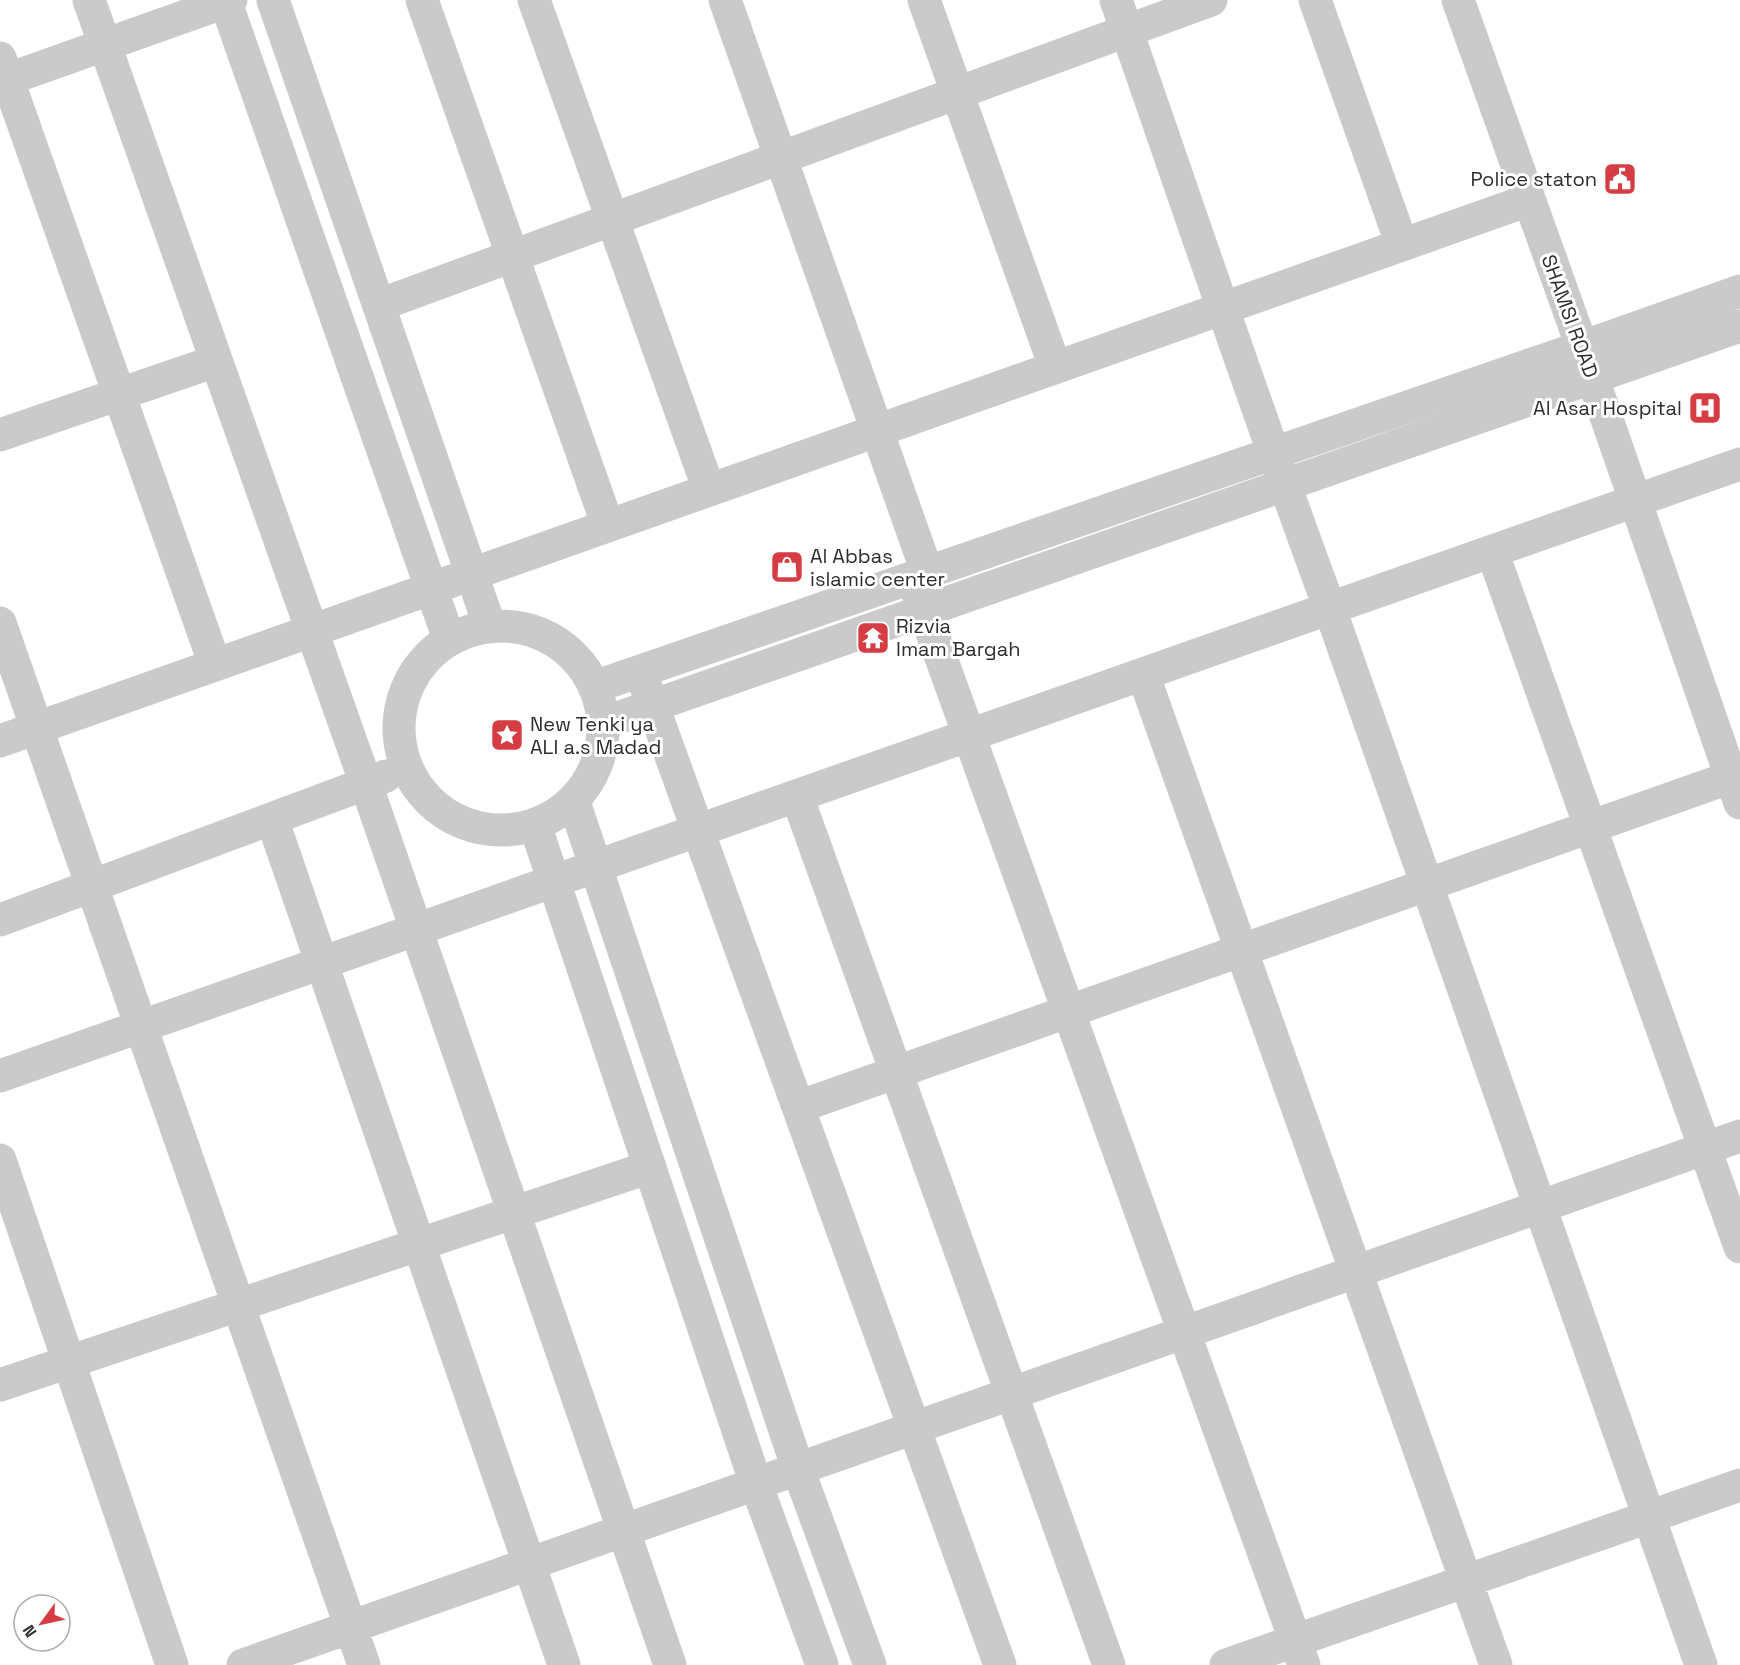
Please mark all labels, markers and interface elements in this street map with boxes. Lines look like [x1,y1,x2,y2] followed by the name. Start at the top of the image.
[1602,161,1638,197] public building icon: Police staton
[1470,166,1597,192] place label: Police staton
[1536,251,1604,381] street label: SHAMSI ROAD
[1687,390,1723,426] hospital icon: Al Asar Hospital
[1533,395,1682,421] place label: Al Asar Hospital
[810,543,945,592] place label: Al Abbas islamic center
[769,549,805,585] shop icon: Al Abbas islamic center
[896,613,1020,662] place label: Rizvia Imam Bargah
[855,620,891,656] temple icon: Rizvia Imam Bargah
[530,711,661,760] place label: New Tenki ya ALI a.s Madad
[489,717,525,753] place icon: New Tenki ya ALI a.s Madad
[12,1593,72,1653] north arrow
[18,1621,42,1641] text: N

